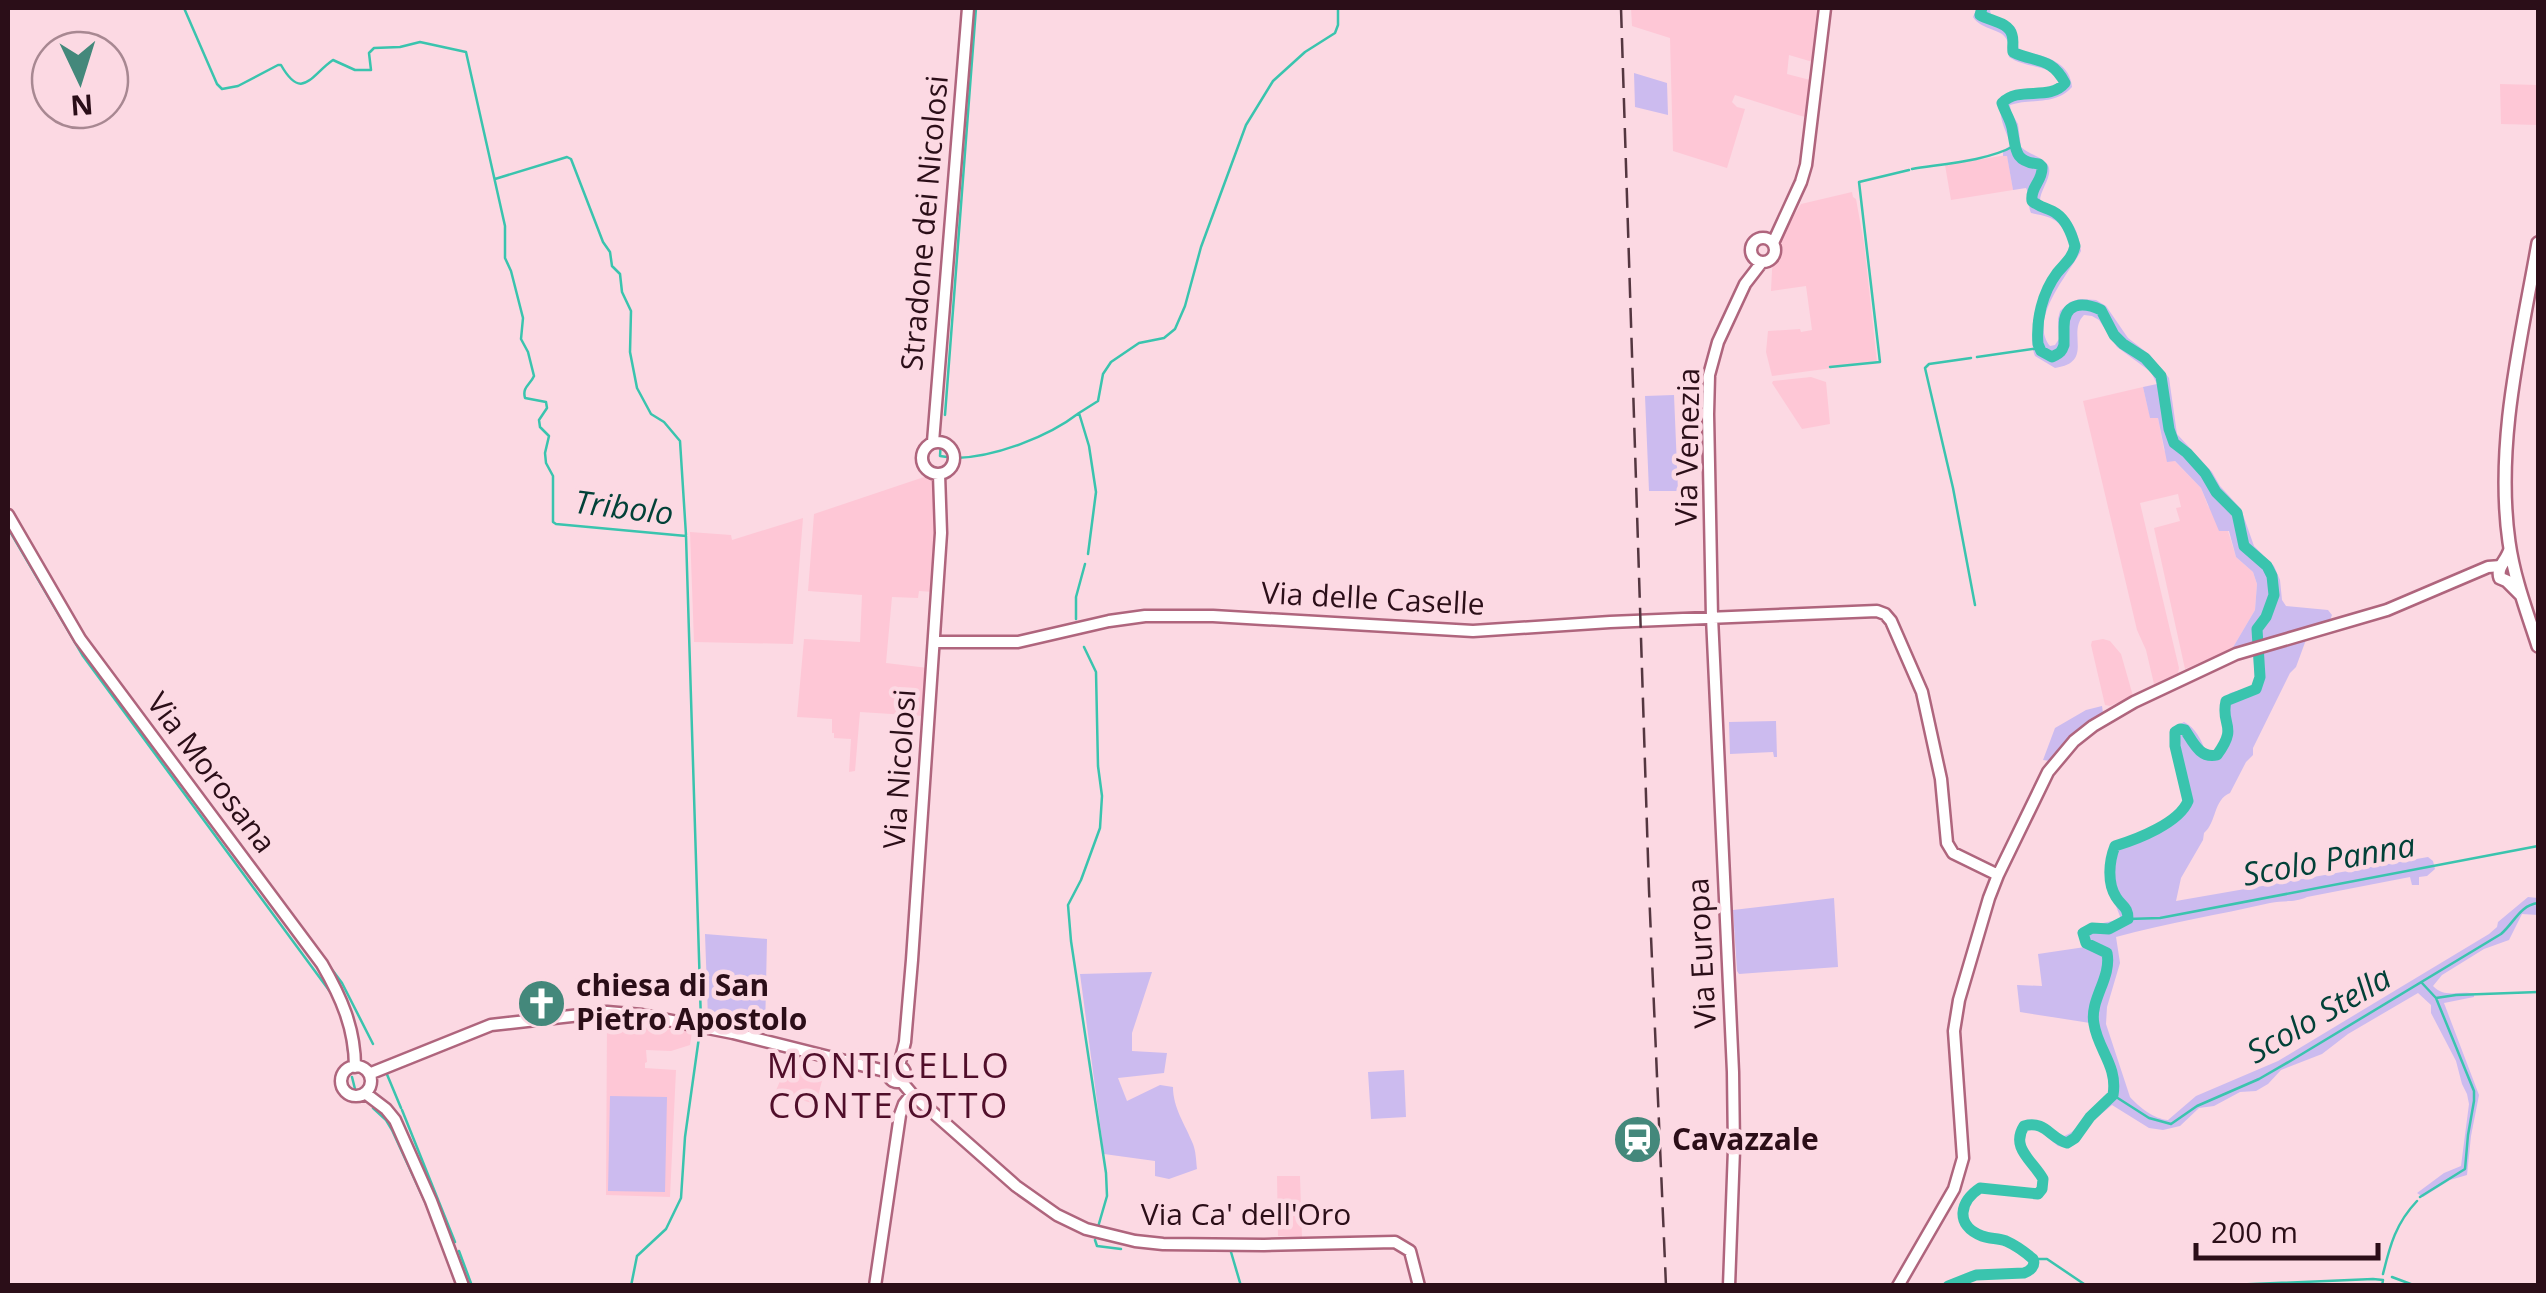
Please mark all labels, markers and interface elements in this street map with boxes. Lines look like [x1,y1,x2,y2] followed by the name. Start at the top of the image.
[30,30,130,130] north arrow
[890,74,957,372] street label: Stradone dei Nicolosi
[69,86,94,126] text: N
[1665,368,1708,526] street label: Via Venezia
[572,479,676,534] water label: Tribolo
[1260,571,1486,624] street label: Via delle Caselle
[138,683,286,861] street label: Via Morosana
[872,688,925,850] street label: Via Nicolosi
[2239,822,2418,895] water label: Scolo Panna
[1676,877,1725,1029] street label: Via Europa
[2238,955,2398,1072] water label: Scolo Stella
[576,964,807,1039] place label: chiesa di San Pietro Apostolo
[515,977,567,1029] church icon: chiesa di San Pietro Apostolo
[767,1041,1011,1128] district label: MONTICELLO CONTE OTTO
[1611,1114,1663,1166] station icon: Cavazzale
[1672,1118,1819,1159] place label: Cavazzale
[1141,1193,1351,1234] street label: Via Ca' dell'Oro
[2196,1198,2378,1260] scale bar
[2211,1211,2298,1252] text: 200 m

